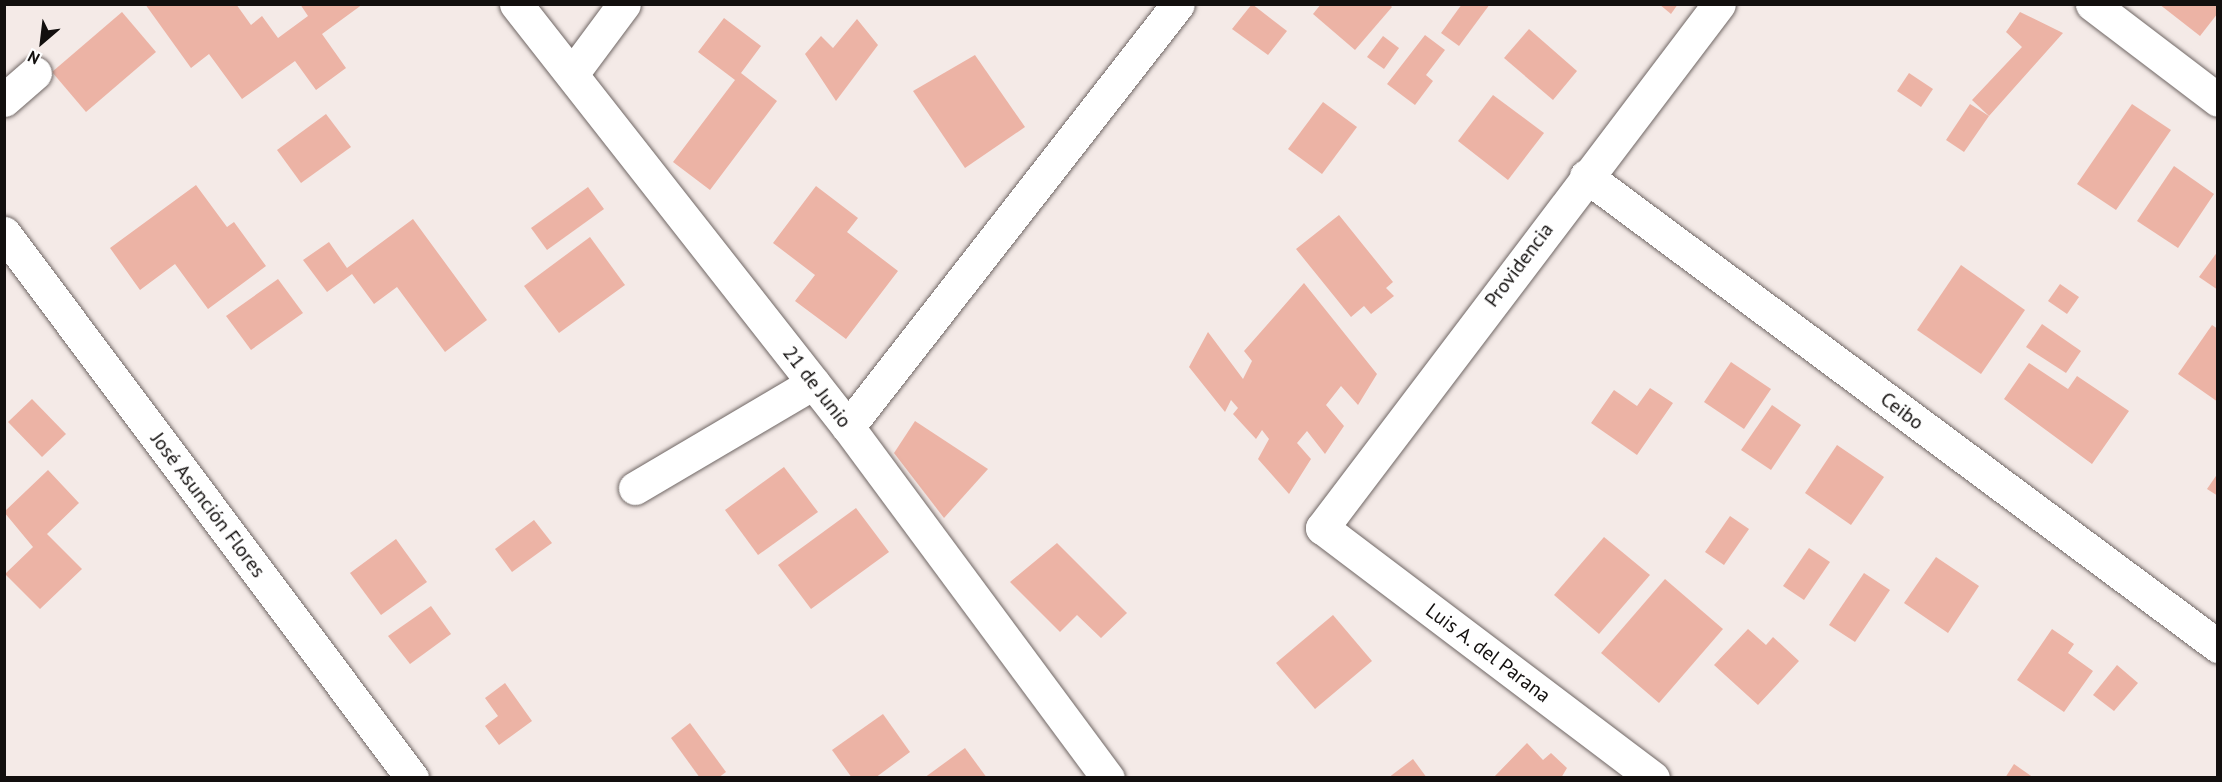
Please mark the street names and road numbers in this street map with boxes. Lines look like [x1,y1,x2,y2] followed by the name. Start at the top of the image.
[1480,218,1558,312] street label: Providencia
[778,341,856,433] street label: 21 de Junio
[1876,387,1928,435] street label: Ceibo
[145,428,271,582] street label: José Asunción Flores
[1420,598,1556,708] street label: Luis A. del Parana

